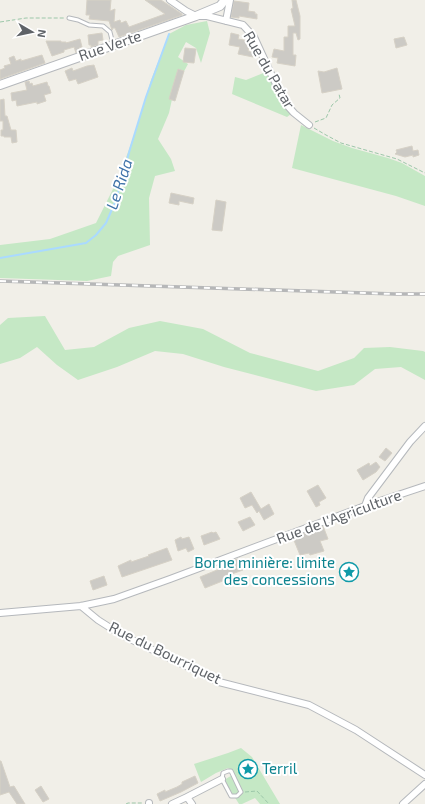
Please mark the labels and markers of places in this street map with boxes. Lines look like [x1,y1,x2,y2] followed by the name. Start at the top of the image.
[194,553,335,588] place label: Borne minière: limite des concessions
[338,561,360,583] place icon: Borne minière: limite des concessions
[237,758,259,780] place icon: Terril
[262,759,298,777] place label: Terril

